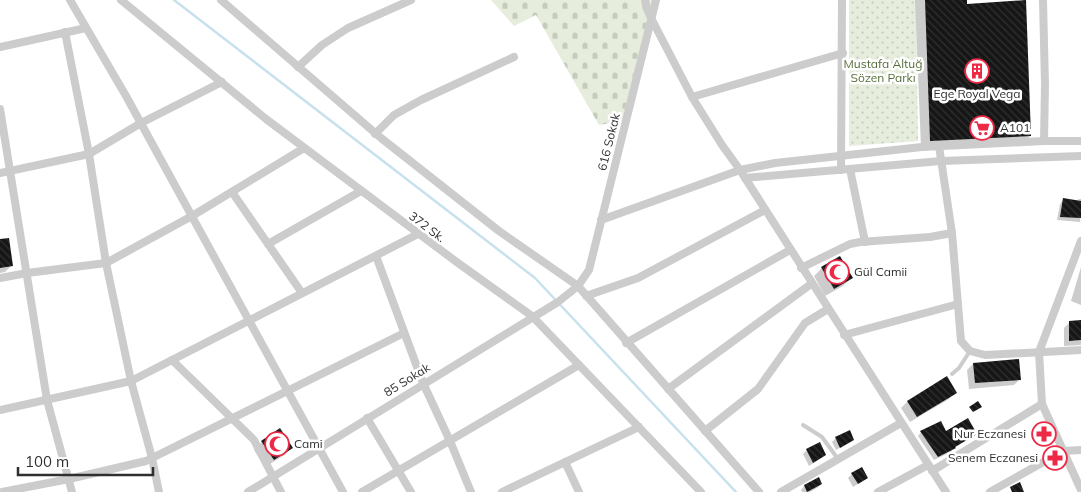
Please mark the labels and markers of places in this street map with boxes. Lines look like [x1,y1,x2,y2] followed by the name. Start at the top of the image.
[964,58,990,84] building icon: Ege Royal Vega
[934,86,1020,101] place label: Ege Royal Vega
[969,115,995,141] supermarket icon: A101
[1000,120,1030,135] place label: A101
[824,259,850,285] mosque icon: Gül Camii
[854,264,907,279] place label: Gül Camii
[1031,421,1057,447] pharmacy icon: Nur Eczanesi
[954,426,1026,441] place label: Nur Eczanesi
[264,431,290,457] mosque icon: Cami
[294,436,323,451] place label: Cami
[1042,445,1068,471] pharmacy icon: Senem Eczanesi
[948,450,1038,465] place label: Senem Eczanesi

